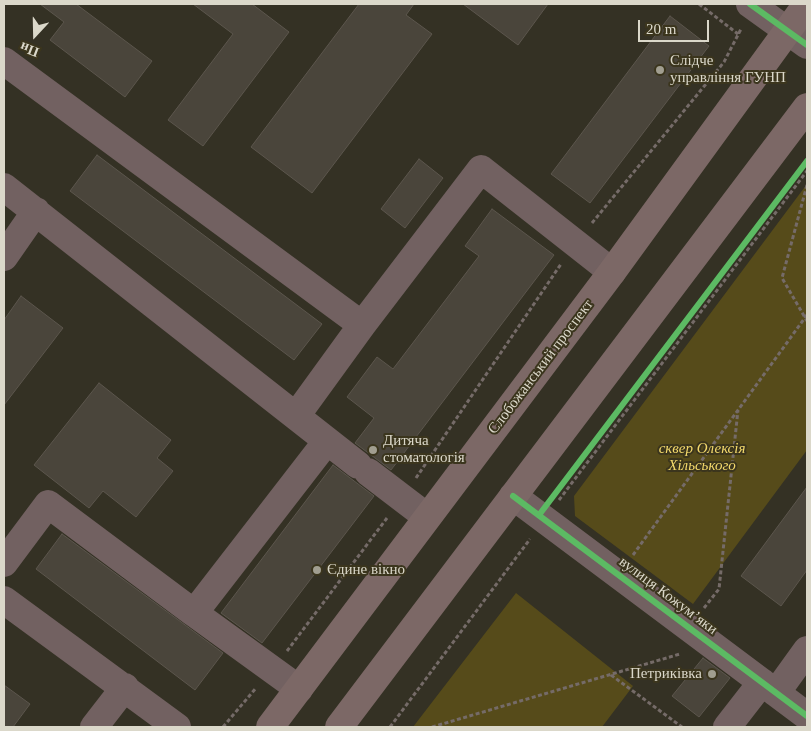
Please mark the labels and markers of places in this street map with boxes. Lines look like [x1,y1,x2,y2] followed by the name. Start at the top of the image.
[670,52,786,87] place label: Слідче управління ГУНП
[654,64,666,76] marker: Слідче управління ГУНП
[383,432,465,467] place label: Дитяча стоматологія
[367,444,379,456] marker: Дитяча стоматологія
[327,561,405,579] place label: Єдине вікно
[311,564,323,576] marker: Єдине вікно
[630,665,702,683] place label: Петриківка
[706,668,718,680] marker: Петриківка

